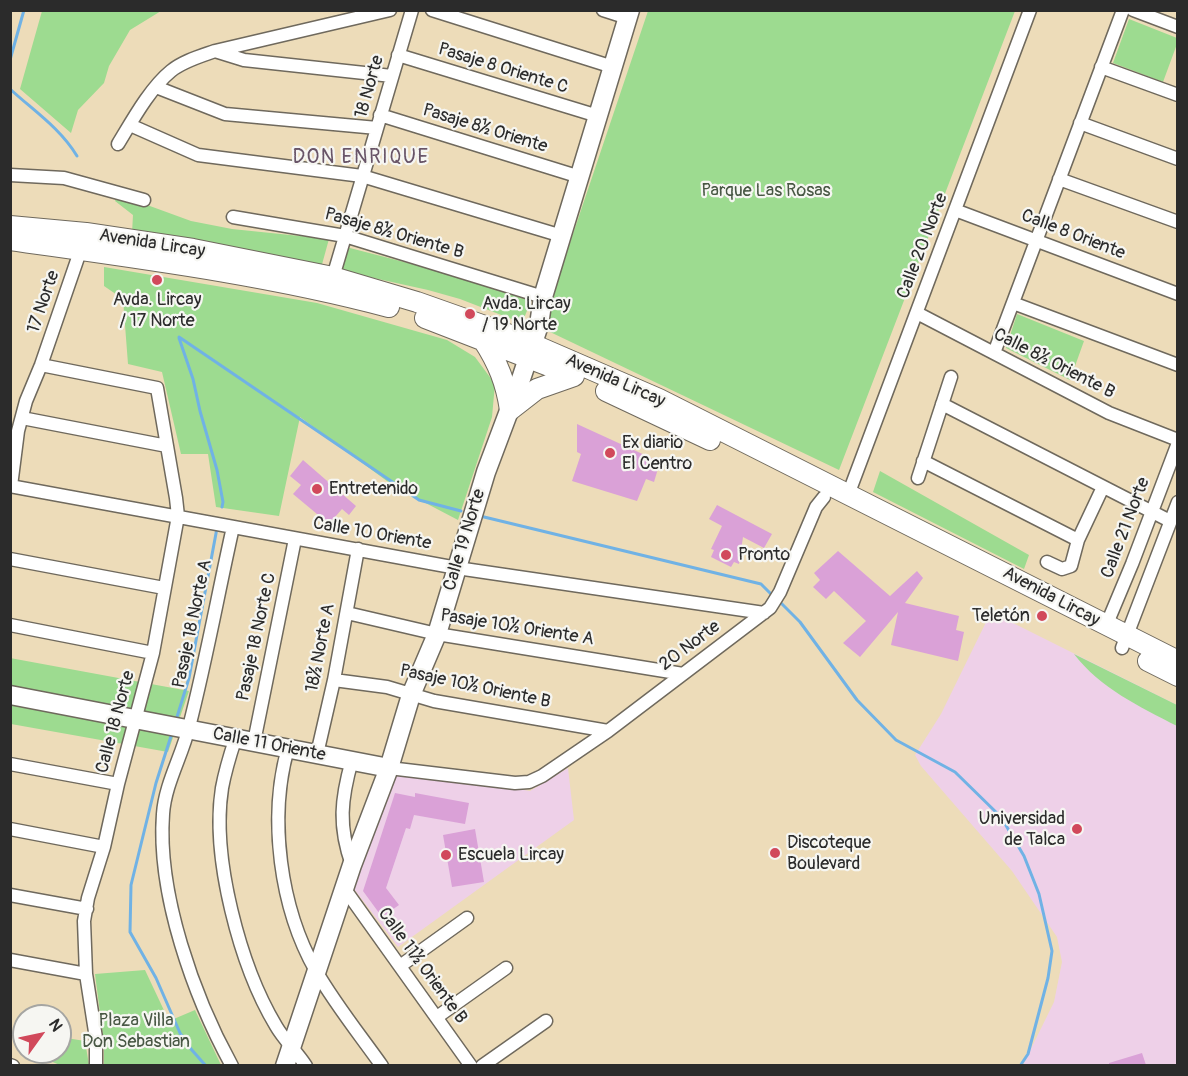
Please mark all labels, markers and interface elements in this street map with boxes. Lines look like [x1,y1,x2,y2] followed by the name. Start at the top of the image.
[435,39,571,99] street label: Pasaje 8 Oriente C
[351,53,389,121] street label: 18 Norte
[420,100,550,158] street label: Pasaje 8½ Oriente
[293,146,429,170] district label: DON ENRIQUE
[701,180,831,202] park label: Parque Las Rosas
[893,190,953,302] street label: Calle 20 Norte
[322,204,466,264] street label: Pasaje 8½ Oriente B
[1018,205,1128,265] street label: Calle 8 Oriente
[98,225,206,263] street label: Avenida Lircay
[23,268,65,336] street label: 17 Norte
[150,273,164,287] marker: Avda. Lircay / 17 Norte
[113,289,201,332] place label: Avda. Lircay / 17 Norte
[482,293,571,336] place label: Avda. Lircay / 19 Norte
[463,307,477,321] marker: Avda. Lircay / 19 Norte
[990,324,1118,404] street label: Calle 8½ Oriente B
[562,349,668,413] street label: Avenida Lircay
[622,432,692,474] place label: Ex diario El Centro
[603,446,617,460] marker: Ex diario El Centro
[1097,475,1155,581] street label: Calle 21 Norte
[329,478,418,500] place label: Entretenido
[310,482,324,496] marker: Entretenido
[439,486,491,594] street label: Calle 19 Norte
[311,513,433,555] street label: Calle 10 Oriente
[738,544,790,566] place label: Pronto
[719,548,733,562] marker: Pronto
[169,558,217,690] street label: Pasaje 18 Norte A
[999,562,1103,632] street label: Avenida Lircay
[233,571,281,703] street label: Pasaje 18 Norte C
[302,602,340,694] street label: 18½ Norte A
[439,605,595,651] street label: Pasaje 10½ Oriente A
[972,605,1030,627] place label: Teletón
[1035,609,1049,623] marker: Teletón
[655,616,725,676] street label: 20 Norte
[398,660,552,714] street label: Pasaje 10½ Oriente B
[92,668,140,776] street label: Calle 18 Norte
[211,723,327,767] street label: Calle 11 Oriente
[978,808,1065,850] place label: Universidad de Talca
[1070,822,1084,836] marker: Universidad de Talca
[787,832,871,874] place label: Discoteque Boulevard
[458,844,564,866] place label: Escuela Lircay
[768,846,782,860] marker: Discoteque Boulevard
[439,848,453,862] marker: Escuela Lircay
[373,904,471,1028] street label: Calle 11½ Oriente B
[12,1004,72,1064] north arrow
[82,1010,190,1052] park label: Plaza Villa Don Sebastian
[44,1015,67,1035] text: N

